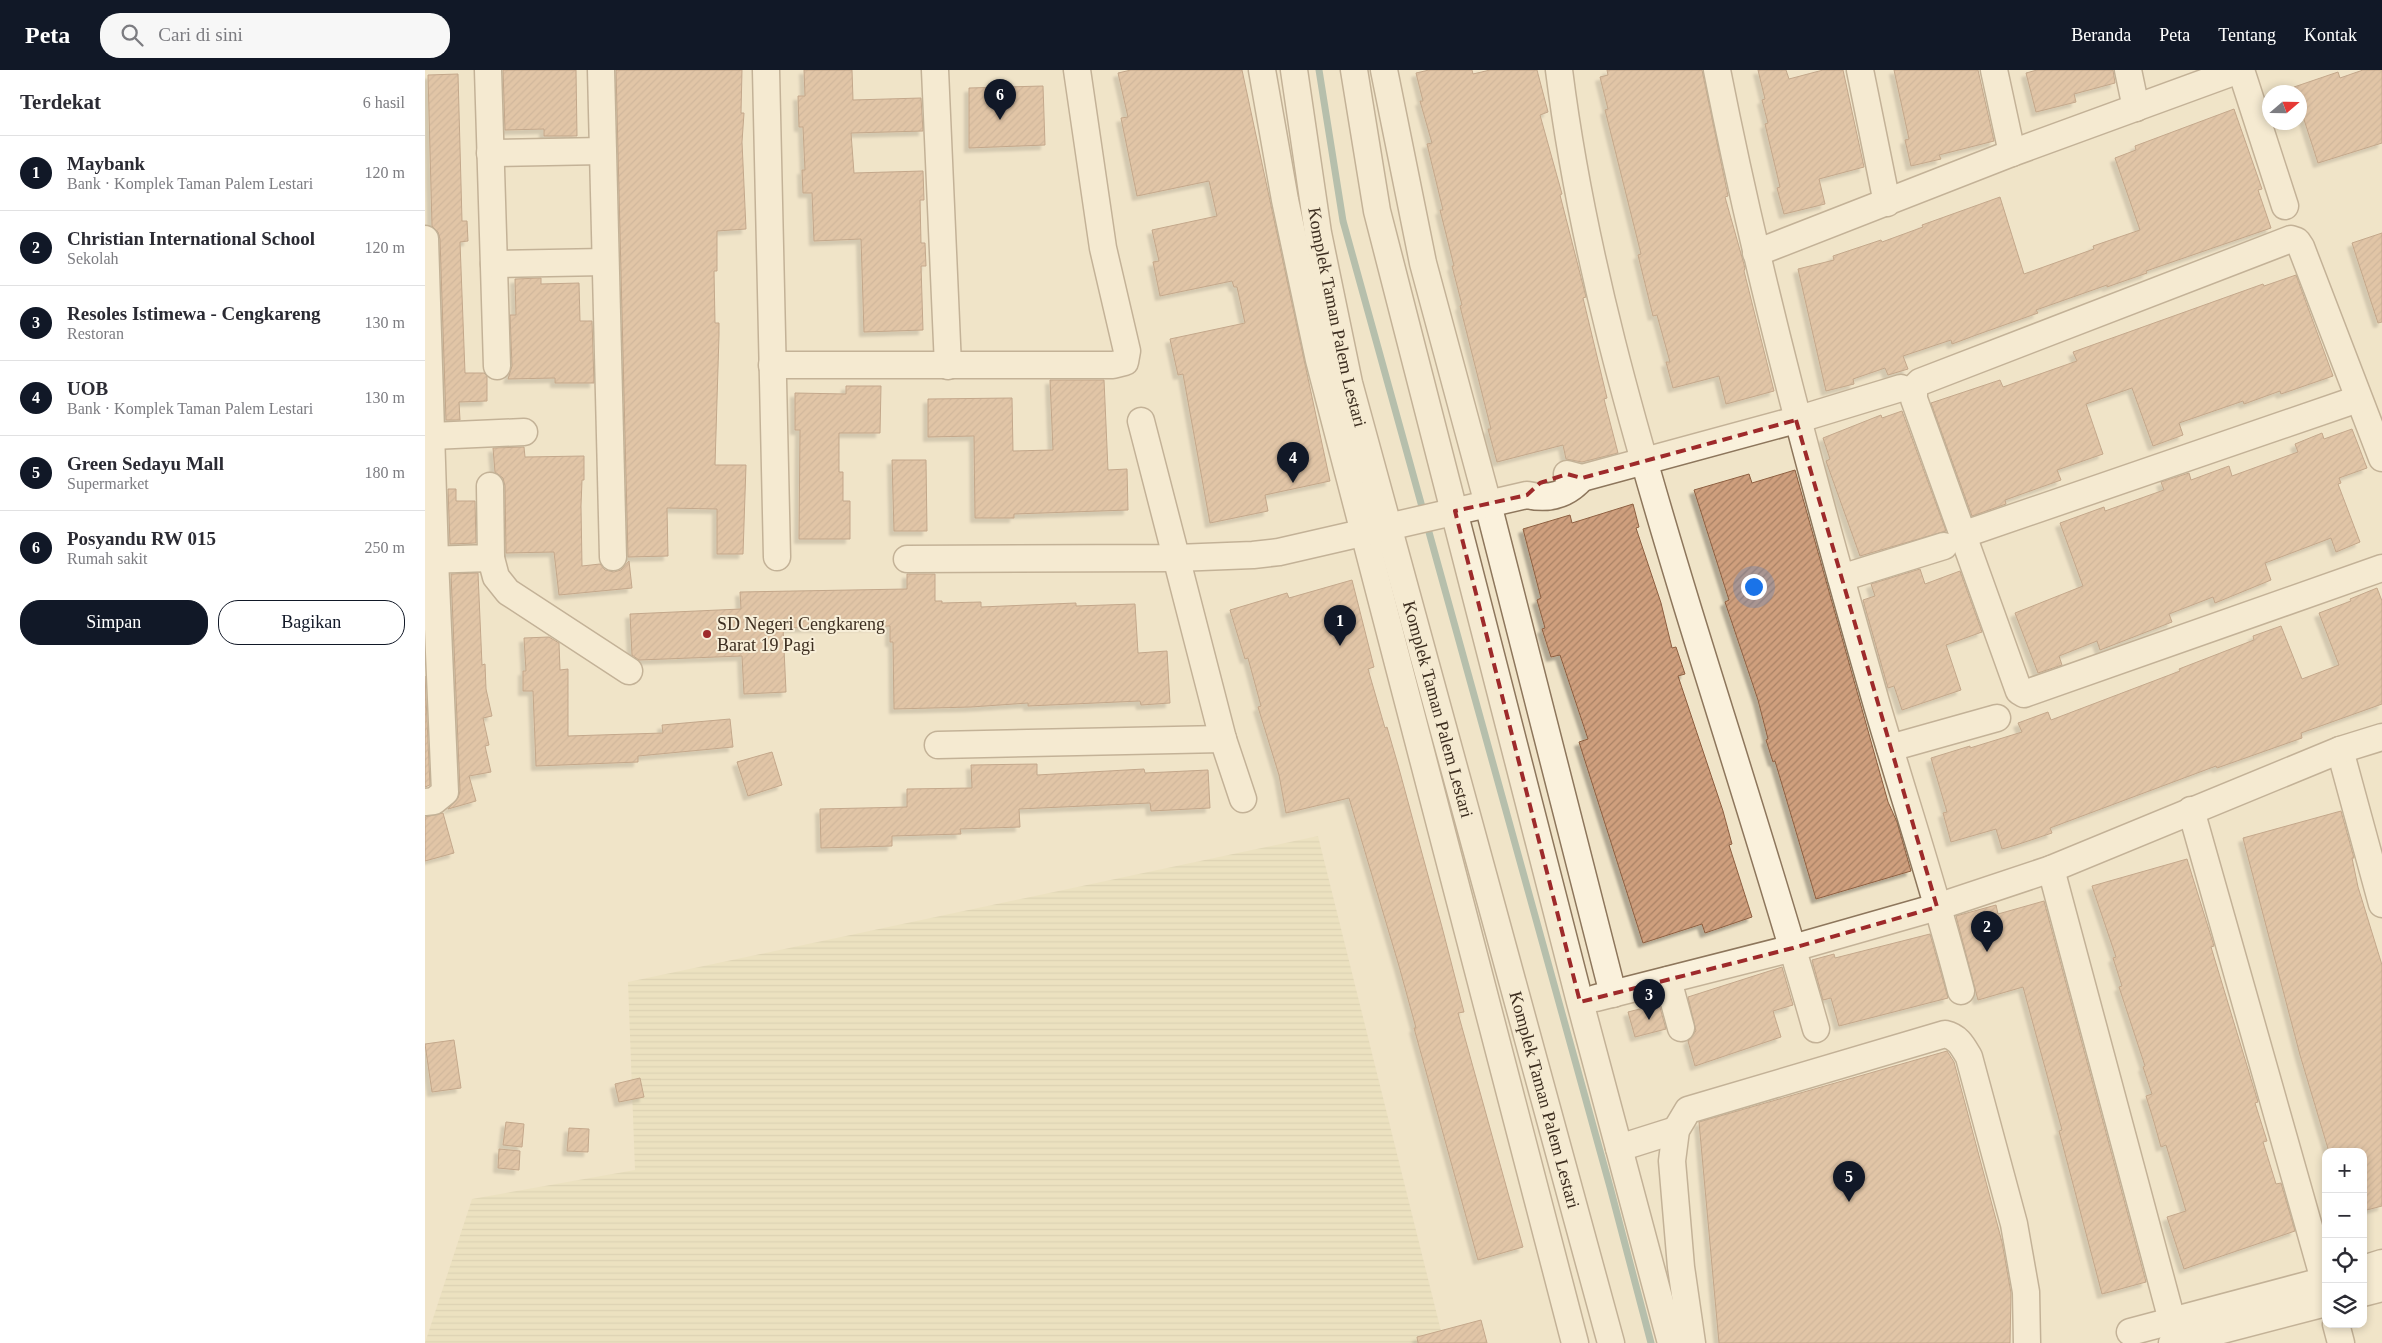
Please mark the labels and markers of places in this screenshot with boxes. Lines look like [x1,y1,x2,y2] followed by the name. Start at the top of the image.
[984,79,1016,120] pin: 6
[1277,442,1309,483] pin: 4
[1324,605,1356,646] pin: 1
[717,614,885,655] place label: SD Negeri Cengkareng Barat 19 Pagi
[701,628,713,640] marker: SD Negeri Cengkareng Barat 19 Pagi
[1971,911,2003,952] pin: 2
[1633,979,1665,1020] pin: 3
[1833,1161,1865,1202] pin: 5

